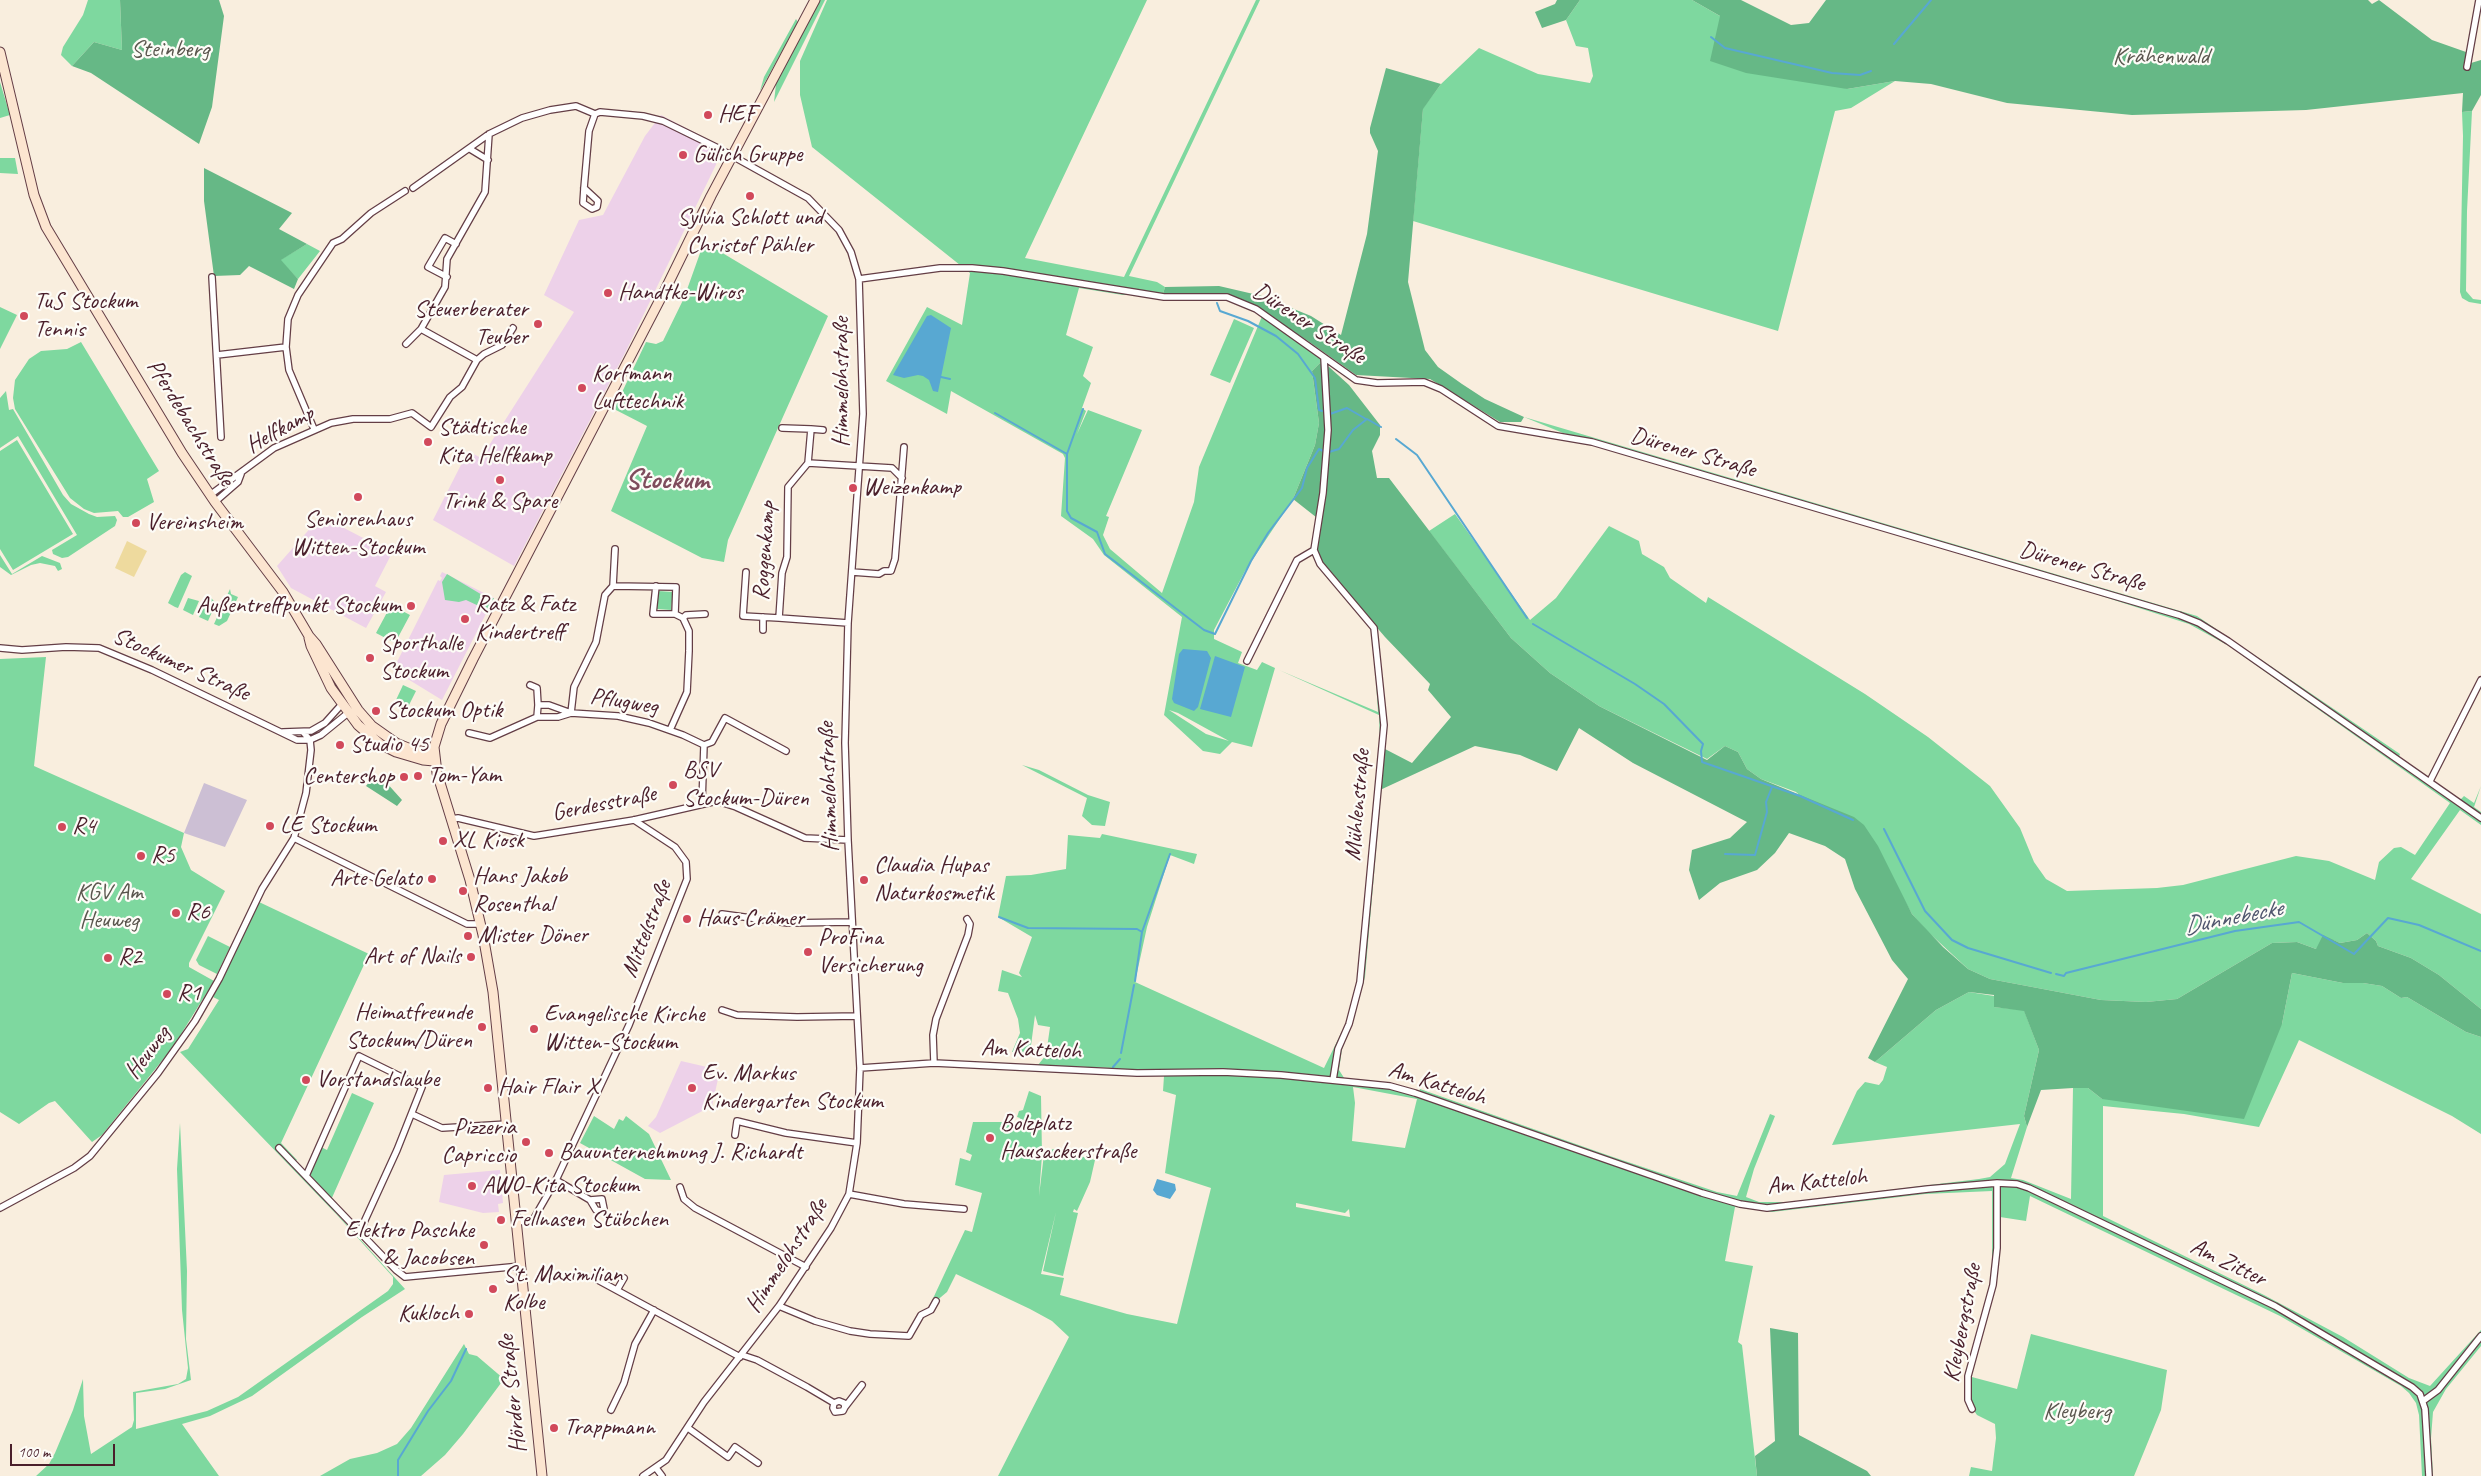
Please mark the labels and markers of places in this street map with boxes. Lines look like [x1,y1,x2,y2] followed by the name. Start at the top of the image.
[718,101,755,129] place label: HEF
[702,109,714,121] marker: HEF
[693,141,802,169] place label: Gülich Gruppe
[677,149,689,161] marker: Gülich Gruppe
[744,190,756,202] marker: Sylvia Schlott und Christof Pähler
[677,204,823,260] place label: Sylvia Schlott und Christof Pähler
[618,279,742,307] place label: Handtke-Wiros
[602,287,614,299] marker: Handtke-Wiros
[34,288,137,344] place label: TuS Stockum Tennis
[414,296,528,352] place label: Steuerberater Teuber
[18,310,30,322] marker: TuS Stockum Tennis
[532,318,544,330] marker: Steuerberater Teuber
[592,360,683,416] place label: Korfmann Lufttechnik
[576,382,588,394] marker: Korfmann Lufttechnik
[438,414,552,470] place label: Städtische Kita Helfkamp
[422,436,434,448] marker: Städtische Kita Helfkamp
[494,474,506,486] marker: Trink & Spare
[863,474,961,502] place label: Weizenkamp
[847,482,859,494] marker: Weizenkamp
[443,488,557,516] place label: Trink & Spare
[352,491,364,503] marker: Seniorenhaus Witten-Stockum
[292,506,424,562] place label: Seniorenhaus Witten-Stockum
[146,509,243,537] place label: Vereinsheim
[130,517,142,529] marker: Vereinsheim
[475,591,575,647] place label: Ratz & Fatz Kindertreff
[196,592,401,620] place label: Außentreffpunkt Stockum
[405,600,417,612] marker: Außentreffpunkt Stockum
[459,613,471,625] marker: Ratz & Fatz Kindertreff
[380,630,462,686] place label: Sporthalle Stockum
[364,652,376,664] marker: Sporthalle Stockum
[386,697,502,725] place label: Stockum Optik
[370,705,382,717] marker: Stockum Optik
[350,731,429,759] place label: Studio 45
[334,739,346,751] marker: Studio 45
[683,757,809,813] place label: BSV Stockum-Düren
[428,762,501,790] place label: Tom-Yam
[303,763,394,791] place label: Centershop
[412,770,424,782] marker: Tom-Yam
[398,771,410,783] marker: Centershop
[667,779,679,791] marker: BSV Stockum-Düren
[280,812,376,840] place label: LE Stockum
[72,813,96,841] place label: R4
[264,820,276,832] marker: LE Stockum
[56,821,68,833] marker: R4
[453,827,524,855] place label: XL Kiosk
[437,835,449,847] marker: XL Kiosk
[151,842,175,870] place label: R5
[135,850,147,862] marker: R5
[874,852,993,908] place label: Claudia Hupas Naturkosmetik
[473,863,567,919] place label: Hans Jakob Rosenthal
[330,865,422,893] place label: Arte Gelato
[426,873,438,885] marker: Arte Gelato
[858,874,870,886] marker: Claudia Hupas Naturkosmetik
[457,885,469,897] marker: Hans Jakob Rosenthal
[186,899,210,927] place label: R6
[697,905,804,933] place label: Haus Crämer
[170,907,182,919] marker: R6
[681,913,693,925] marker: Haus Crämer
[478,922,588,950] place label: Mister Döner
[818,924,923,980] place label: ProFina Versicherung
[462,930,474,942] marker: Mister Döner
[364,943,461,971] place label: Art of Nails
[118,944,142,972] place label: R2
[802,946,814,958] marker: ProFina Versicherung
[465,951,477,963] marker: Art of Nails
[102,952,114,964] marker: R2
[177,980,201,1008] place label: R1
[161,988,173,1000] marker: R1
[346,999,472,1055] place label: Heimatfreunde Stockum/Düren
[544,1001,705,1057] place label: Evangelische Kirche Witten-Stockum
[476,1021,488,1033] marker: Heimatfreunde Stockum/Düren
[528,1023,540,1035] marker: Evangelische Kirche Witten-Stockum
[702,1060,883,1116] place label: Ev. Markus Kindergarten Stockum
[316,1066,439,1094] place label: Vorstandslaube
[300,1074,312,1086] marker: Vorstandslaube
[498,1074,598,1102] place label: Hair Flair X
[482,1082,494,1094] marker: Hair Flair X
[686,1082,698,1094] marker: Ev. Markus Kindergarten Stockum
[1000,1110,1136,1166] place label: Bolzplatz Hausackerstraße
[442,1114,516,1170] place label: Pizzeria Capriccio
[984,1132,996,1144] marker: Bolzplatz Hausackerstraße
[520,1136,532,1148] marker: Pizzeria Capriccio
[559,1139,802,1167] place label: Bauunternehmung J. Richardt
[543,1147,555,1159] marker: Bauunternehmung J. Richardt
[482,1172,639,1200] place label: AWO-Kita Stockum
[466,1180,478,1192] marker: AWO-Kita Stockum
[511,1206,668,1234] place label: Fellnasen Stübchen
[495,1214,507,1226] marker: Fellnasen Stübchen
[345,1217,474,1273] place label: Elektro Paschke & Jacobsen
[478,1239,490,1251] marker: Elektro Paschke & Jacobsen
[503,1261,622,1317] place label: St. Maximilian Kolbe
[487,1283,499,1295] marker: St. Maximilian Kolbe
[398,1300,459,1328] place label: Kukloch
[463,1308,475,1320] marker: Kukloch
[564,1414,655,1442] place label: Trappmann
[548,1422,560,1434] marker: Trappmann

